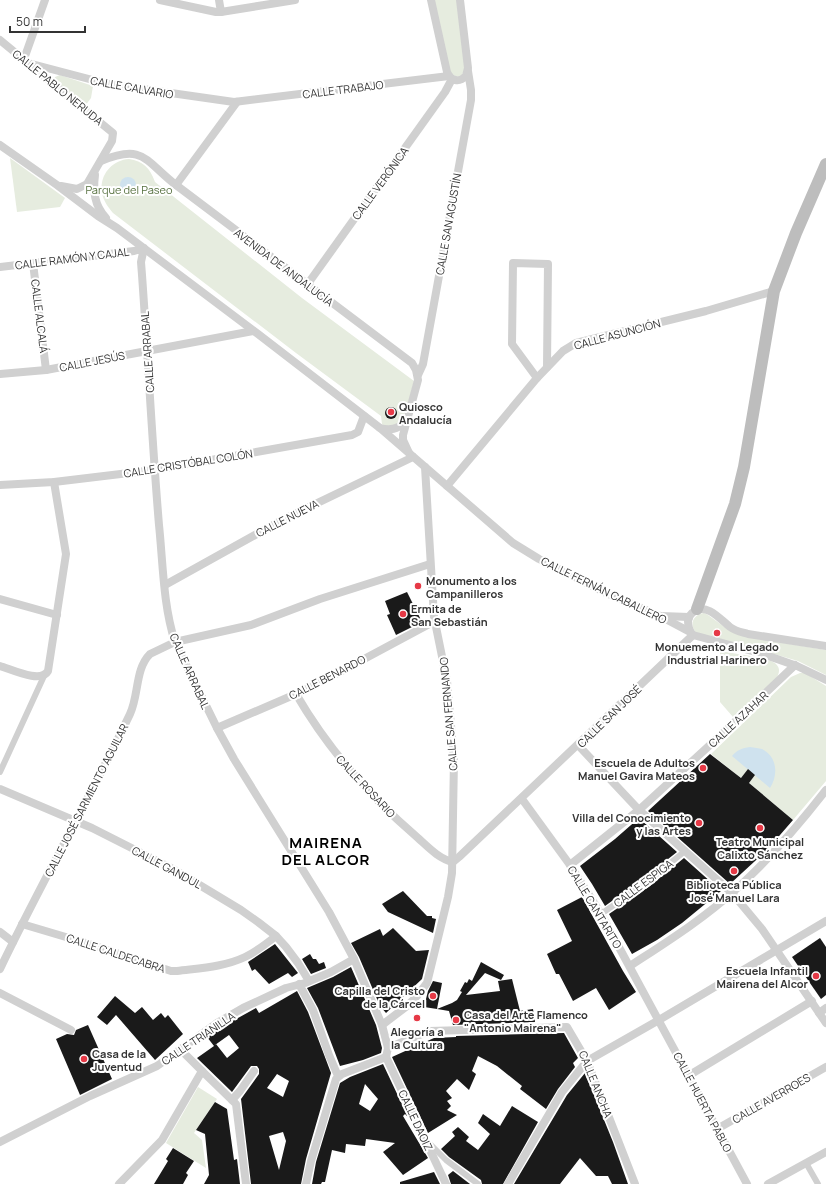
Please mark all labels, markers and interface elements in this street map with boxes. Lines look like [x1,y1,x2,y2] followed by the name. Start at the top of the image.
[10,8,85,34] scale bar
[16,13,43,30] text: 50 m
[10,46,106,128] street label: CALLE PABLO NERUDA
[89,72,175,102] street label: CALLE CALVARIO
[302,77,384,101] street label: CALLE TRABAJO
[348,143,412,223] street label: CALLE VERÓNICA
[432,172,464,276] street label: CALLE SAN AGUSTÍN
[85,182,173,197] park label: Parque del Paseo
[231,225,337,309] street label: AVENIDA DE ANDALUCÍA
[14,243,130,272] street label: CALLE RAMÓN Y CAJAL
[28,278,52,354] street label: CALLE ALCALÁ
[137,310,157,393] street label: CALLE ARRABAL
[572,315,662,353] street label: CALLE ASUNCIÓN
[58,347,126,375] street label: CALLE JESÚS
[399,399,452,427] place label: Quiosco Andalucía
[386,407,396,417] marker: Quiosco Andalucía
[122,445,254,481] street label: CALLE CRISTÓBAL COLÓN
[253,496,321,540] street label: CALLE NUEVA
[539,553,669,627] street label: CALLE FERNÁN CABALLERO
[426,573,517,601] place label: Monumento a los Campanilleros
[413,581,423,591] marker: Monumento a los Campanilleros
[411,601,488,629] place label: Ermita de San Sebastián
[398,609,408,619] marker: Ermita de San Sebastián
[712,628,722,638] marker: Monuemento al Legado Industrial Harinero
[167,631,214,712] street label: CALLE ARRABAL
[655,639,779,667] place label: Monuemento al Legado Industrial Harinero
[286,651,368,703] street label: CALLE BENARDO
[436,657,460,771] street label: CALLE SAN FERNANDO
[574,681,644,751] street label: CALLE SAN JOSÉ
[705,687,771,751] street label: CALLE AZAHAR
[41,721,131,879] street label: CALLE JOSÉ SARMIENTO AGUILAR
[333,751,399,821] street label: CALLE ROSARIO
[578,755,695,783] place label: Escuela de Adultos Manuel Gavira Mateos
[698,763,708,773] marker: Escuela de Adultos Manuel Gavira Mateos
[572,810,691,838] place label: Villa del Conocimiento y las Artes
[694,818,704,828] marker: Villa del Conocimiento y las Artes
[755,823,765,833] marker: Teatro Municipal Calixto Sánchez
[282,832,370,870] district label: MAIRENA DEL ALCOR
[716,834,804,862] place label: Teatro Municipal Calixto Sánchez
[129,842,205,892] street label: CALLE GANDUL
[610,856,676,910] street label: CALLE ESPIGA
[564,863,626,951] street label: CALLE CANTARITO
[729,866,739,876] marker: Biblioteca Pública José Manuel Lara
[686,877,782,905] place label: Biblioteca Pública José Manuel Lara
[65,930,167,976] street label: CALLE CALDECABRA
[717,963,809,991] place label: Escuela Infantil Mairena del Alcor
[811,971,821,981] marker: Escuela Infantil Mairena del Alcor
[334,983,425,1011] place label: Capilla del Cristo de la Cárcel
[428,991,438,1001] marker: Capilla del Cristo de la Cárcel
[464,1007,588,1035] place label: Casa del Arte Flamenco "Antonio Mairena"
[158,1008,238,1068] street label: CALLE TRIANILLA
[412,1013,422,1023] marker: Alegoría a la Cultura
[451,1015,461,1025] marker: Casa del Arte Flamenco "Antonio Mairena"
[390,1024,444,1052] place label: Alegoría a la Cultura
[92,1046,146,1074] place label: Casa de la Juventud
[576,1048,616,1120] street label: CALLE ANCHA
[670,1049,736,1155] street label: CALLE HUERTA PABLO
[79,1054,89,1064] marker: Casa de la Juventud
[729,1069,813,1127] street label: CALLE AVERROES
[395,1087,437,1153] street label: CALLE DAOIZ

